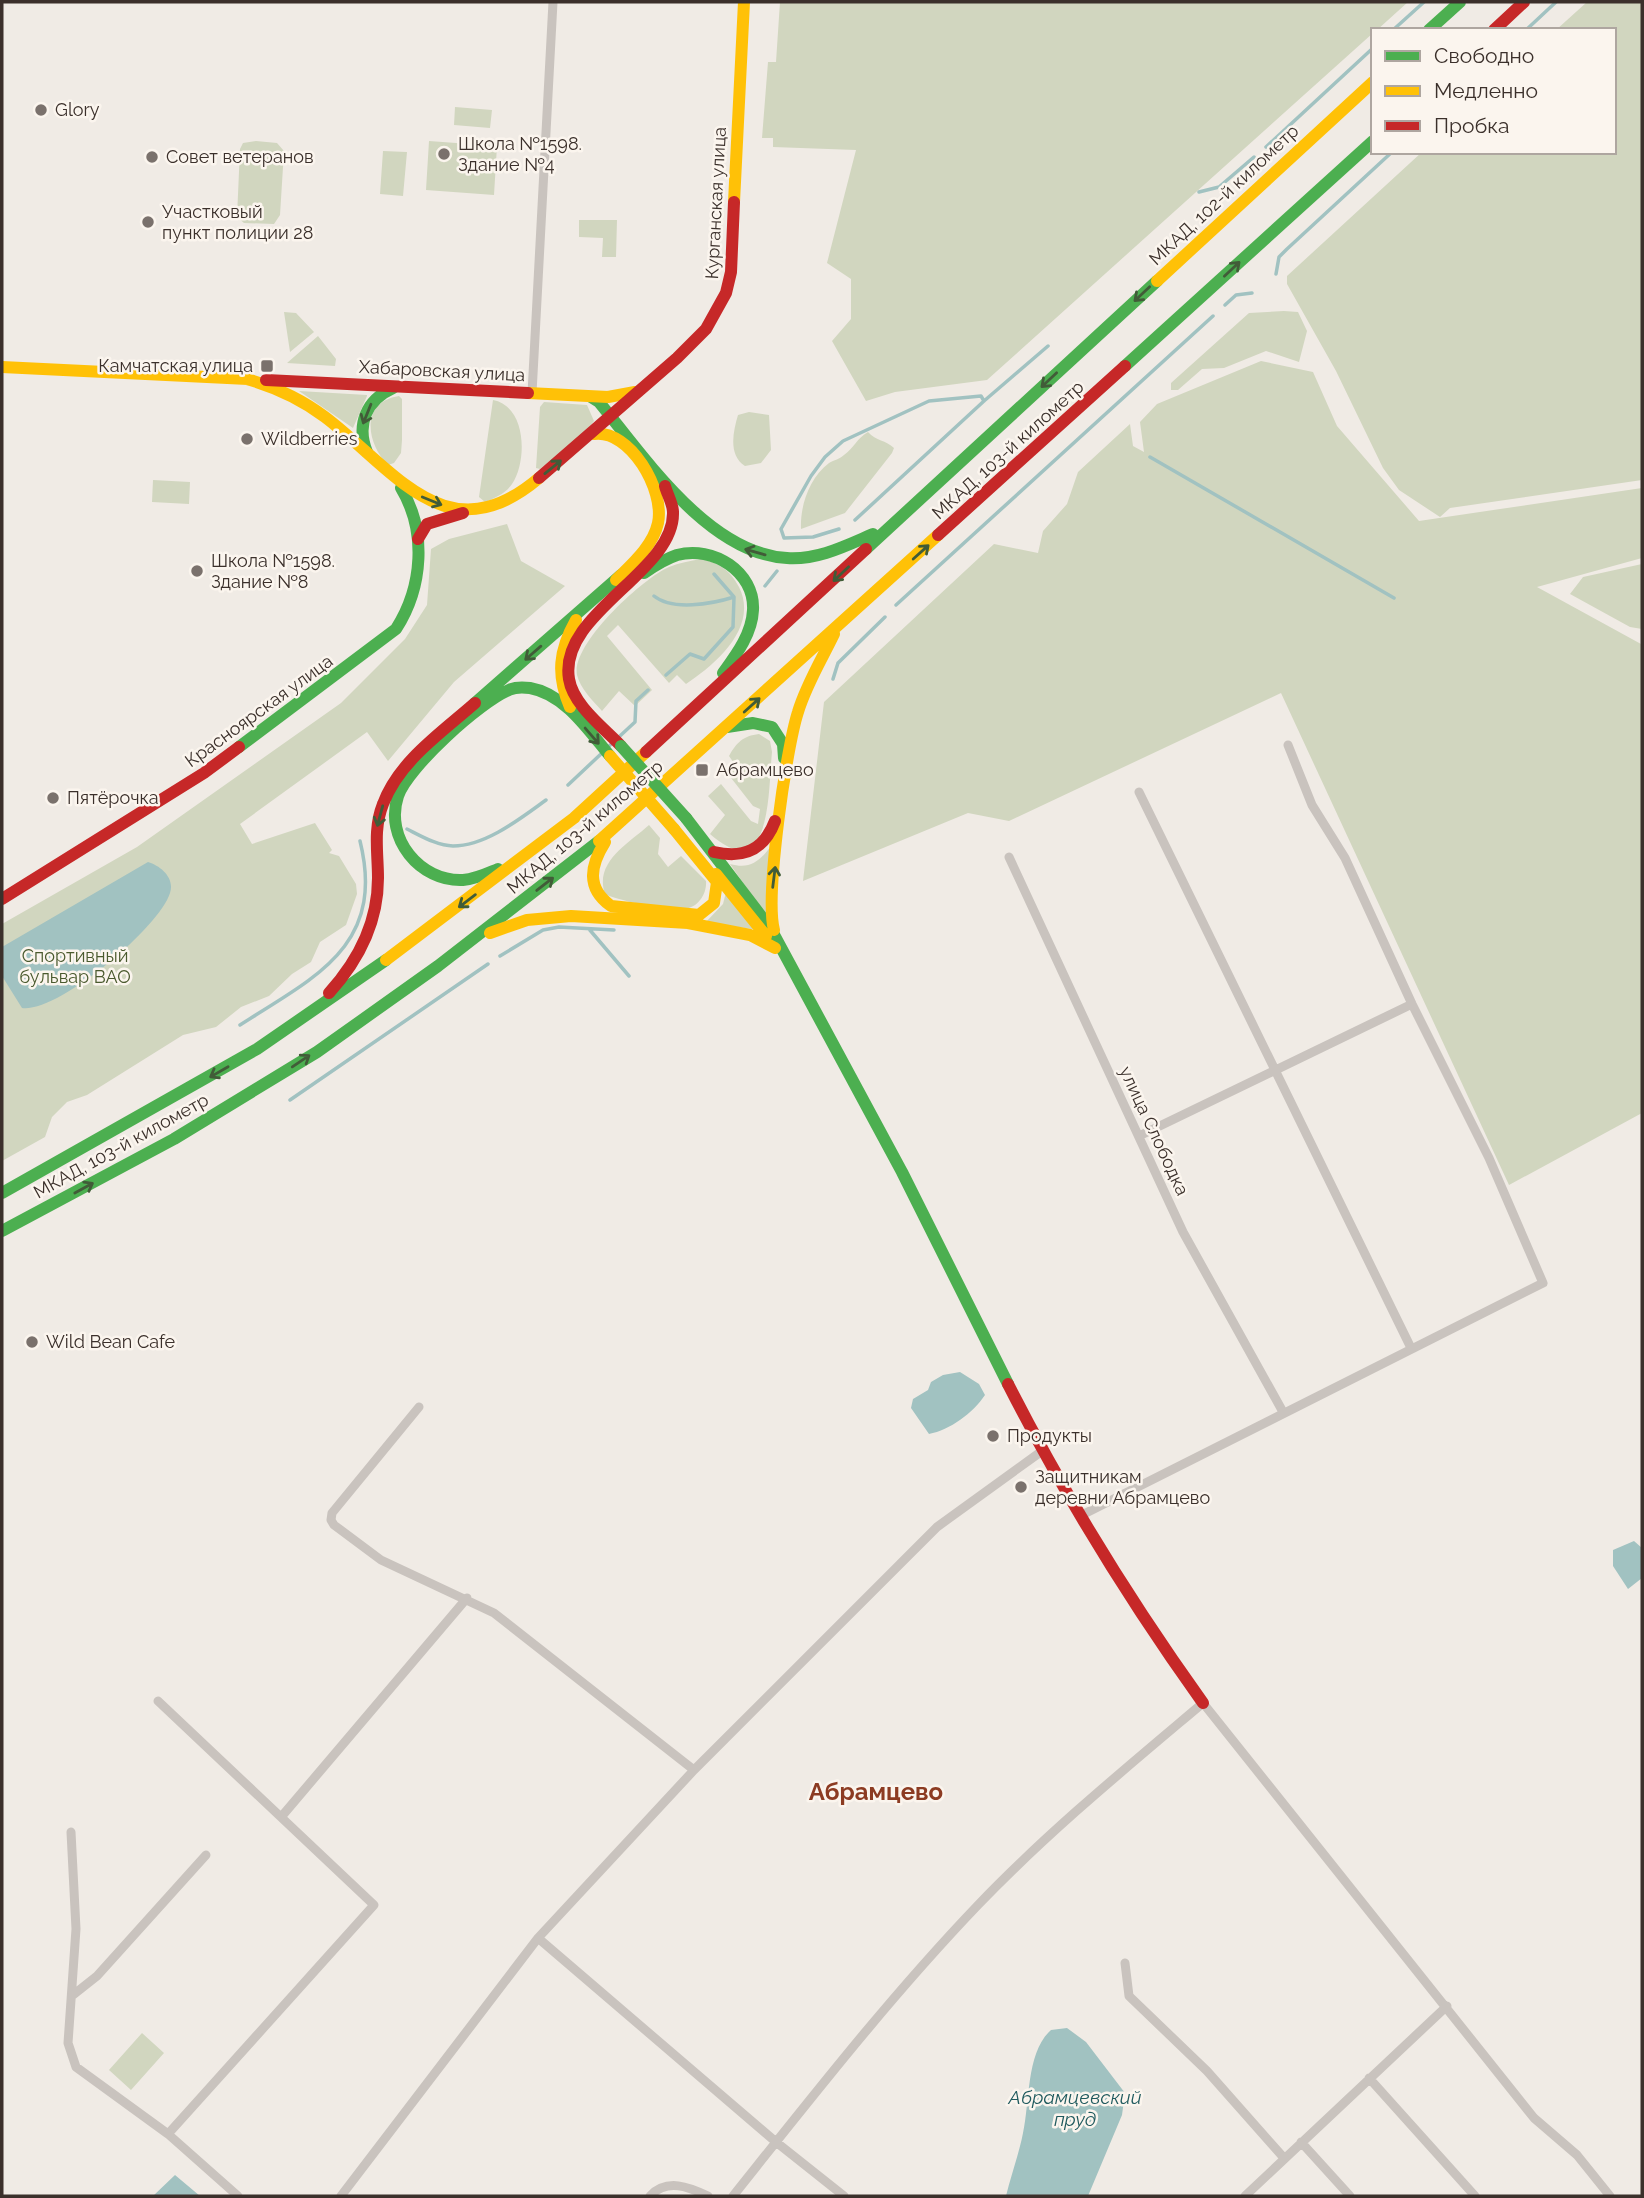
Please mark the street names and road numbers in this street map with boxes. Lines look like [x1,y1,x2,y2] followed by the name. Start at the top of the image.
[1145,120,1303,269] street label: МКАД, 102-й километр
[701,126,730,280] street label: Курганская улица
[358,356,526,385] street label: Хабаровская улица
[928,376,1088,523] street label: МКАД, 103-й километр
[181,650,337,771] street label: Красноярская улица
[503,755,667,898] street label: МКАД, 103-й километр
[1115,1063,1194,1199] street label: улица Слободка
[30,1089,212,1202] street label: МКАД, 103-й километр

